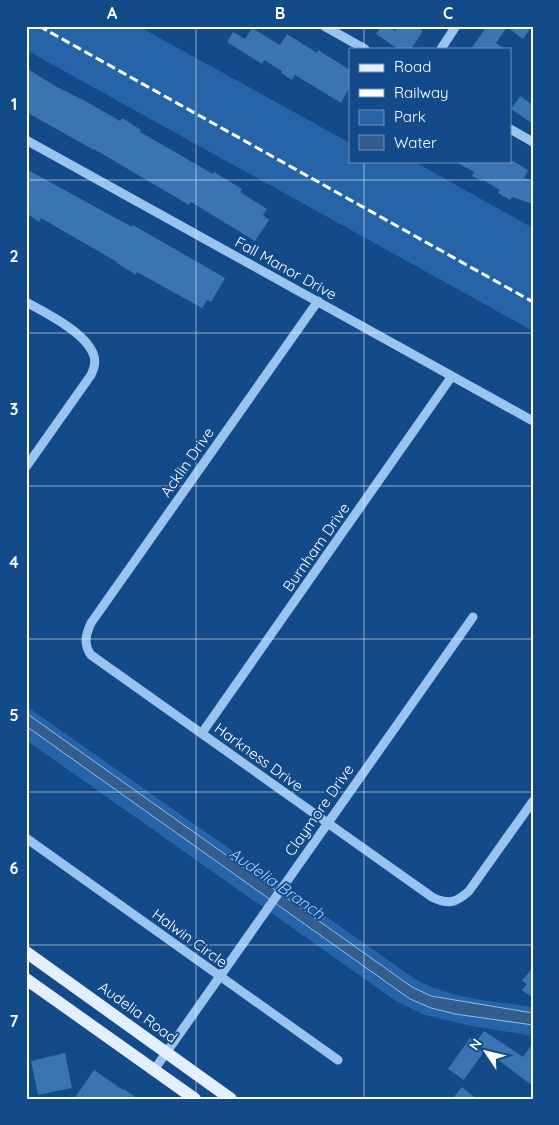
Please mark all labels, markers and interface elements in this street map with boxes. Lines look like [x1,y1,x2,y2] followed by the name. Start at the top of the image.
[107,3,118,23] text: A
[275,3,285,23] text: B
[443,3,453,23] text: C
[349,48,512,162] legend
[394,57,431,76] text: Road
[394,83,449,102] text: Railway
[11,94,17,114] text: 1
[394,107,426,126] text: Park
[394,133,437,152] text: Water
[232,232,340,304] street label: Fall Manor Drive
[9,246,19,266] text: 2
[10,399,18,419] text: 3
[156,423,218,501] street label: Acklin Drive
[278,499,354,595] street label: Burnham Drive
[9,552,19,572] text: 4
[9,705,19,725] text: 5
[211,718,307,796] street label: Harkness Drive
[280,760,358,860] street label: Claymore Drive
[225,843,329,924] water label: Audelia Branch
[10,858,19,878] text: 6
[149,904,231,972] street label: Halwin Circle
[95,977,181,1047] street label: Audelia Road
[10,1011,19,1031] text: 7
[462,1028,512,1078] north arrow
[465,1035,486,1054] text: N

